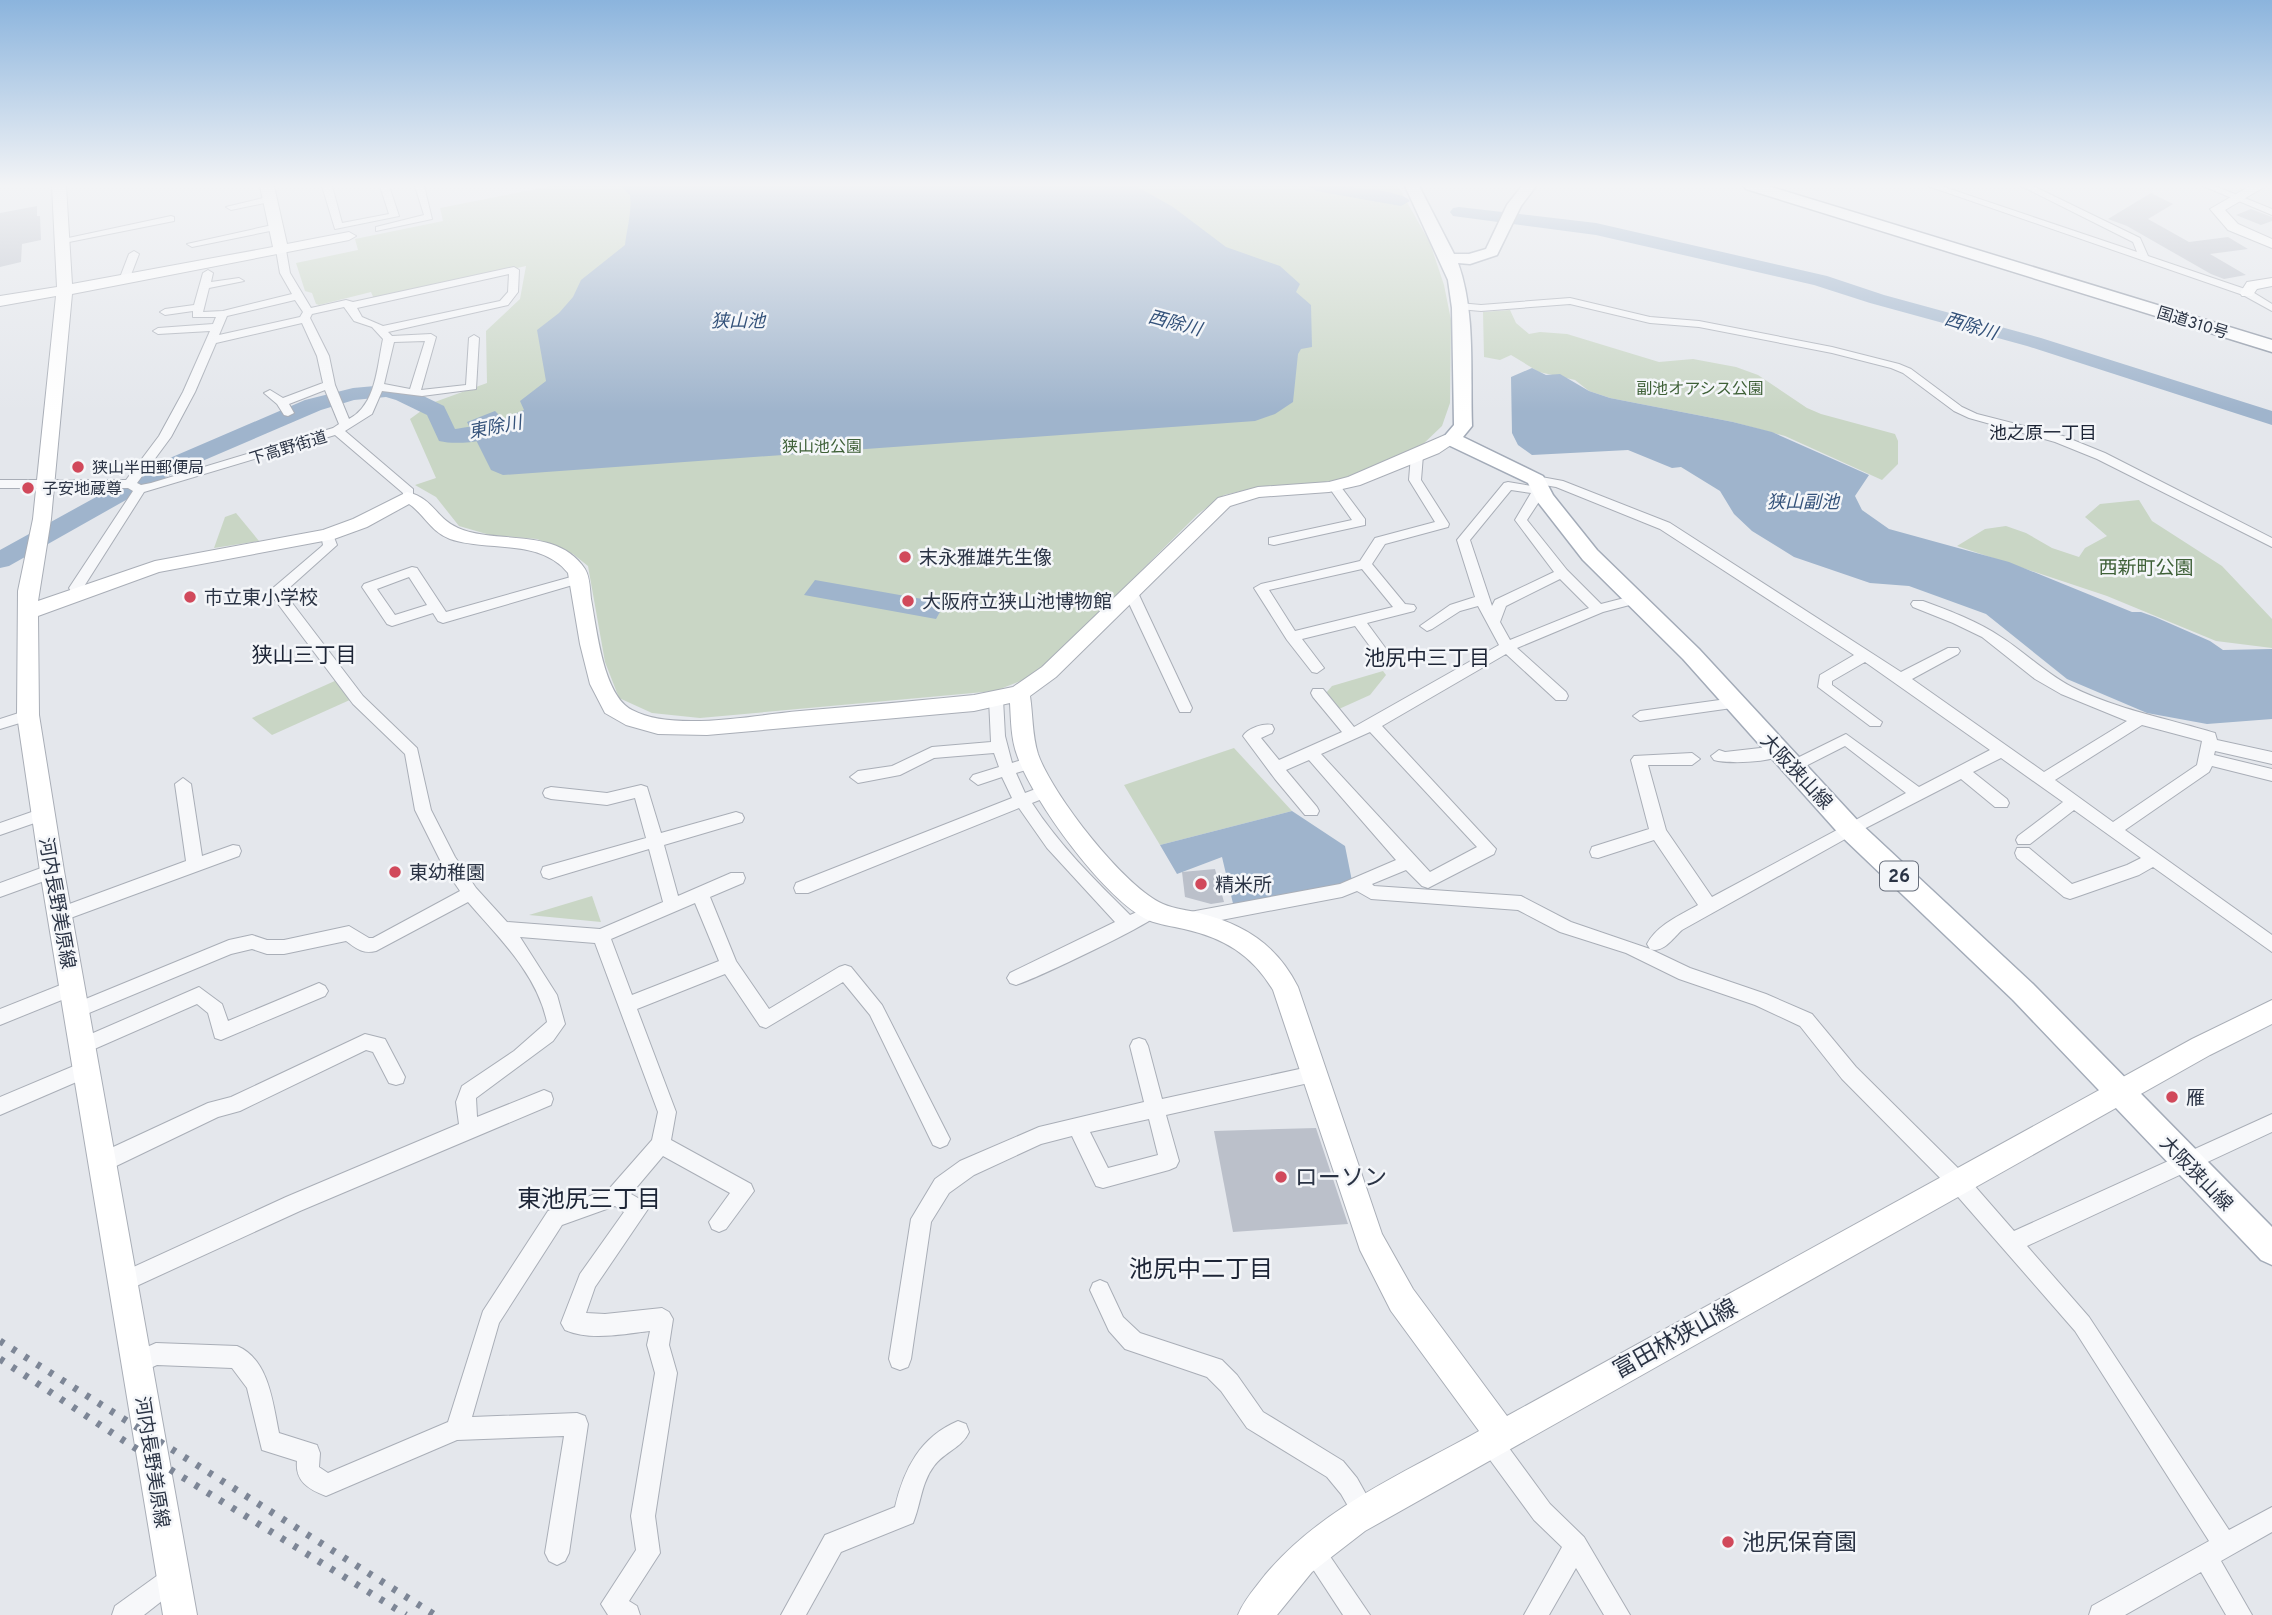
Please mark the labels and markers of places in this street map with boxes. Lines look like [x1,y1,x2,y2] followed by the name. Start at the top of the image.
[70,459,86,475] marker: 狭山半田郵便局
[92,459,204,479] place label: 狭山半田郵便局
[20,480,36,496] marker: 子安地蔵尊
[42,480,122,500] place label: 子安地蔵尊
[919,547,1052,571] place label: 末永雅雄先生像
[897,549,913,565] marker: 末永雅雄先生像
[204,587,318,611] place label: 市立東小学校
[182,589,198,605] marker: 市立東小学校
[922,591,1112,615] place label: 大阪府立狭山池博物館
[900,593,916,609] marker: 大阪府立狭山池博物館
[409,862,485,886] place label: 東幼稚園
[387,864,403,880] marker: 東幼稚園
[1215,874,1272,898] place label: 精米所
[1193,876,1209,892] marker: 精米所
[2186,1087,2205,1111] place label: 雁
[2164,1089,2180,1105] marker: 雁
[1295,1165,1387,1194] place label: ローソン
[1273,1169,1289,1185] marker: ローソン
[1742,1530,1857,1559] place label: 池尻保育園
[1720,1534,1736,1550] marker: 池尻保育園

